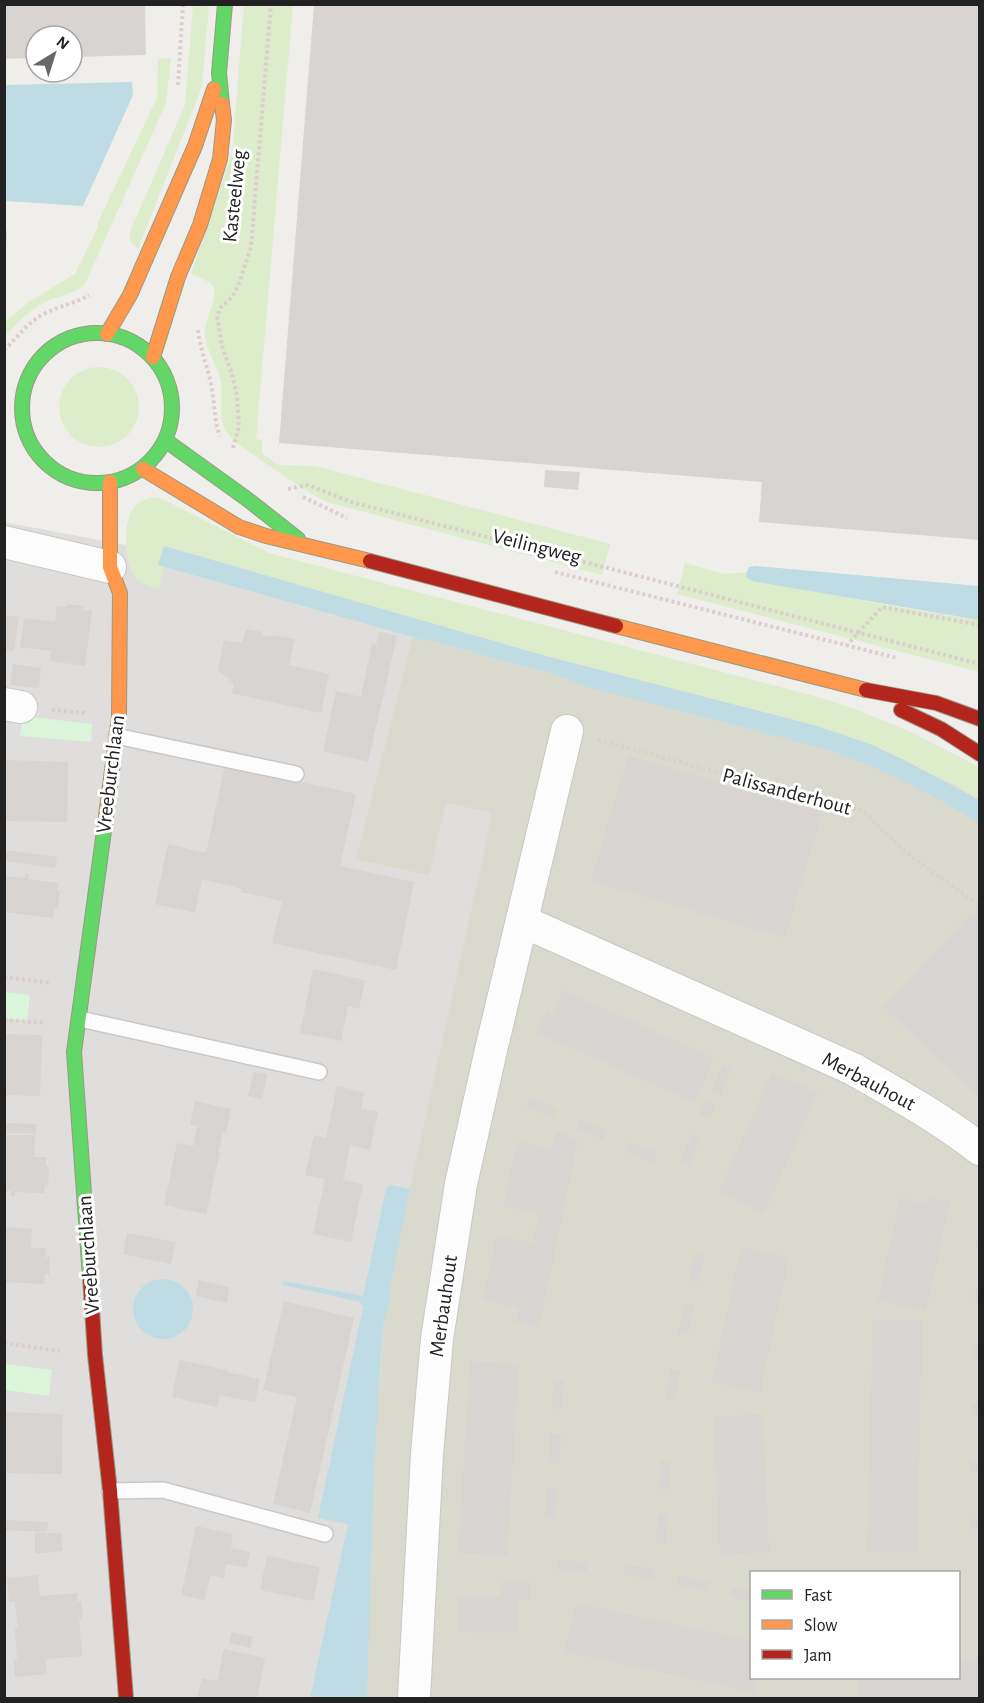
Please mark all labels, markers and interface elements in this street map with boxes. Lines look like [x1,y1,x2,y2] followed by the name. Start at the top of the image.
[24,24,84,84] north arrow
[53,33,72,53] text: N
[219,148,250,244] street label: Kasteelweg
[490,525,584,568] street label: Veilingweg
[93,714,128,835] street label: Vreeburchlaan
[720,764,854,819] street label: Palissanderhout
[819,1048,919,1115] street label: Merbauhout
[74,1195,103,1315] street label: Vreeburchlaan
[426,1254,461,1358] street label: Merbauhout
[750,1571,960,1679] legend
[804,1587,832,1605] text: Fast
[804,1617,837,1635] text: Slow
[804,1647,832,1665] text: Jam

